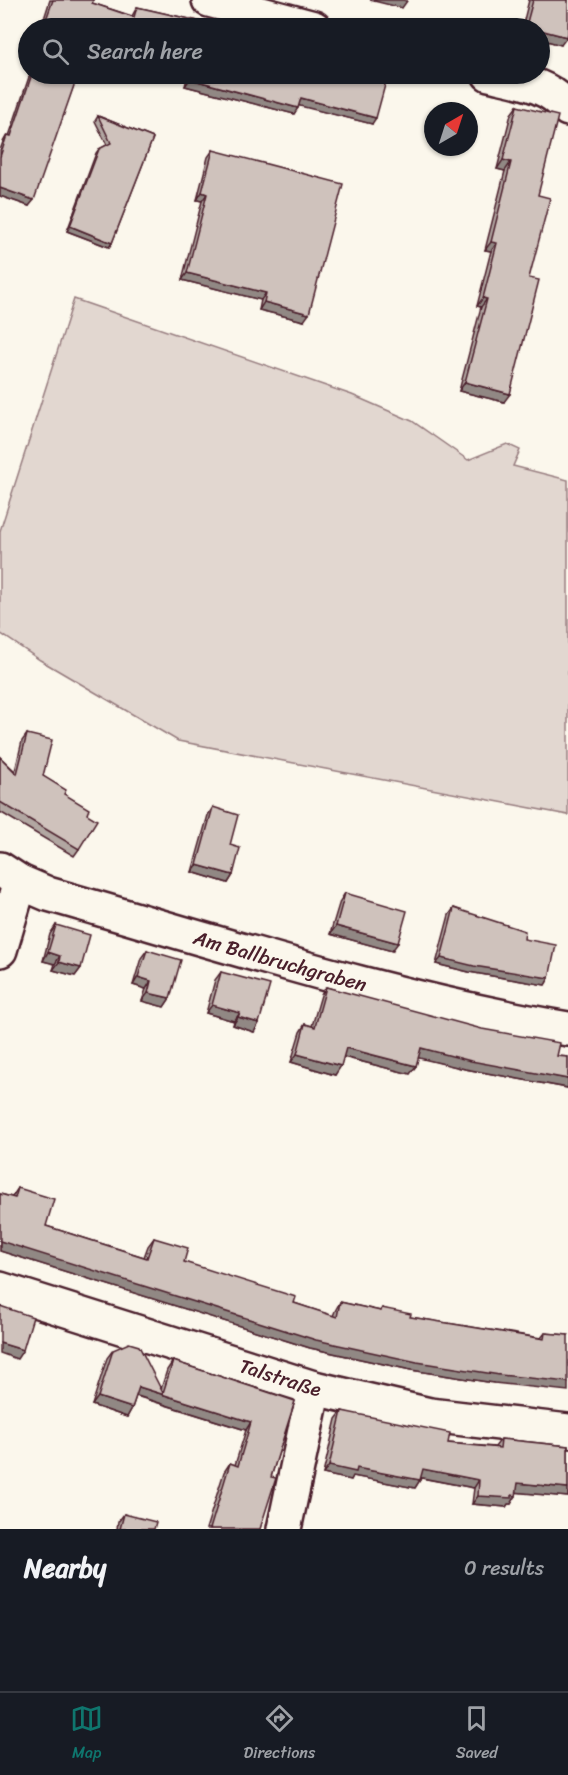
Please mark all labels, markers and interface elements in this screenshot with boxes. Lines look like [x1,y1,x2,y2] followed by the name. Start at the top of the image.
[18,18,550,84] search box
[87,32,203,71] text: Search here
[39,35,72,68] icon: search
[424,102,478,156] north arrow
[188,920,371,1002] street label: Am Ballbruchgraben
[235,1349,325,1407] street label: Talstraße
[24,1545,106,1591] text: Nearby
[464,1551,544,1586] text: 0 results
[70,1702,103,1767] tab: Map
[244,1702,315,1767] tab: Directions
[456,1702,498,1767] tab: Saved

